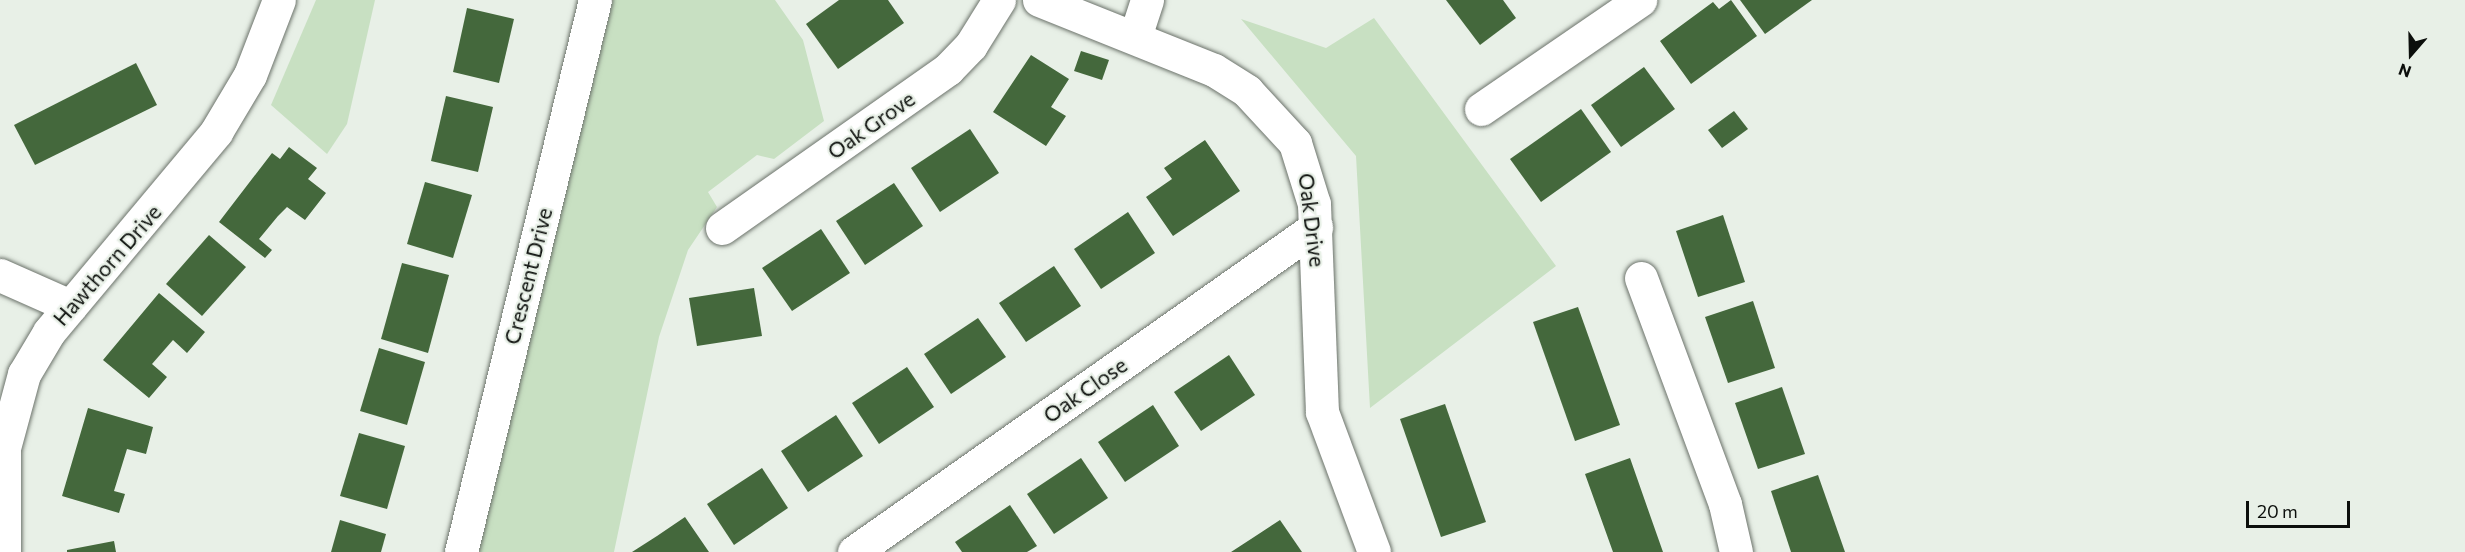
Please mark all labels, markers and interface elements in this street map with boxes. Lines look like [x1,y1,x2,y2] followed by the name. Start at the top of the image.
[2381,24,2441,84] north arrow
[2396,60,2414,82] text: N
[823,86,919,164] street label: Oak Grove
[1294,172,1330,268] street label: Oak Drive
[48,200,166,330] street label: Hawthorn Drive
[499,205,557,347] street label: Crescent Drive
[1038,352,1132,428] street label: Oak Close
[2249,489,2352,527] scale bar
[2257,500,2298,522] text: 20 m

